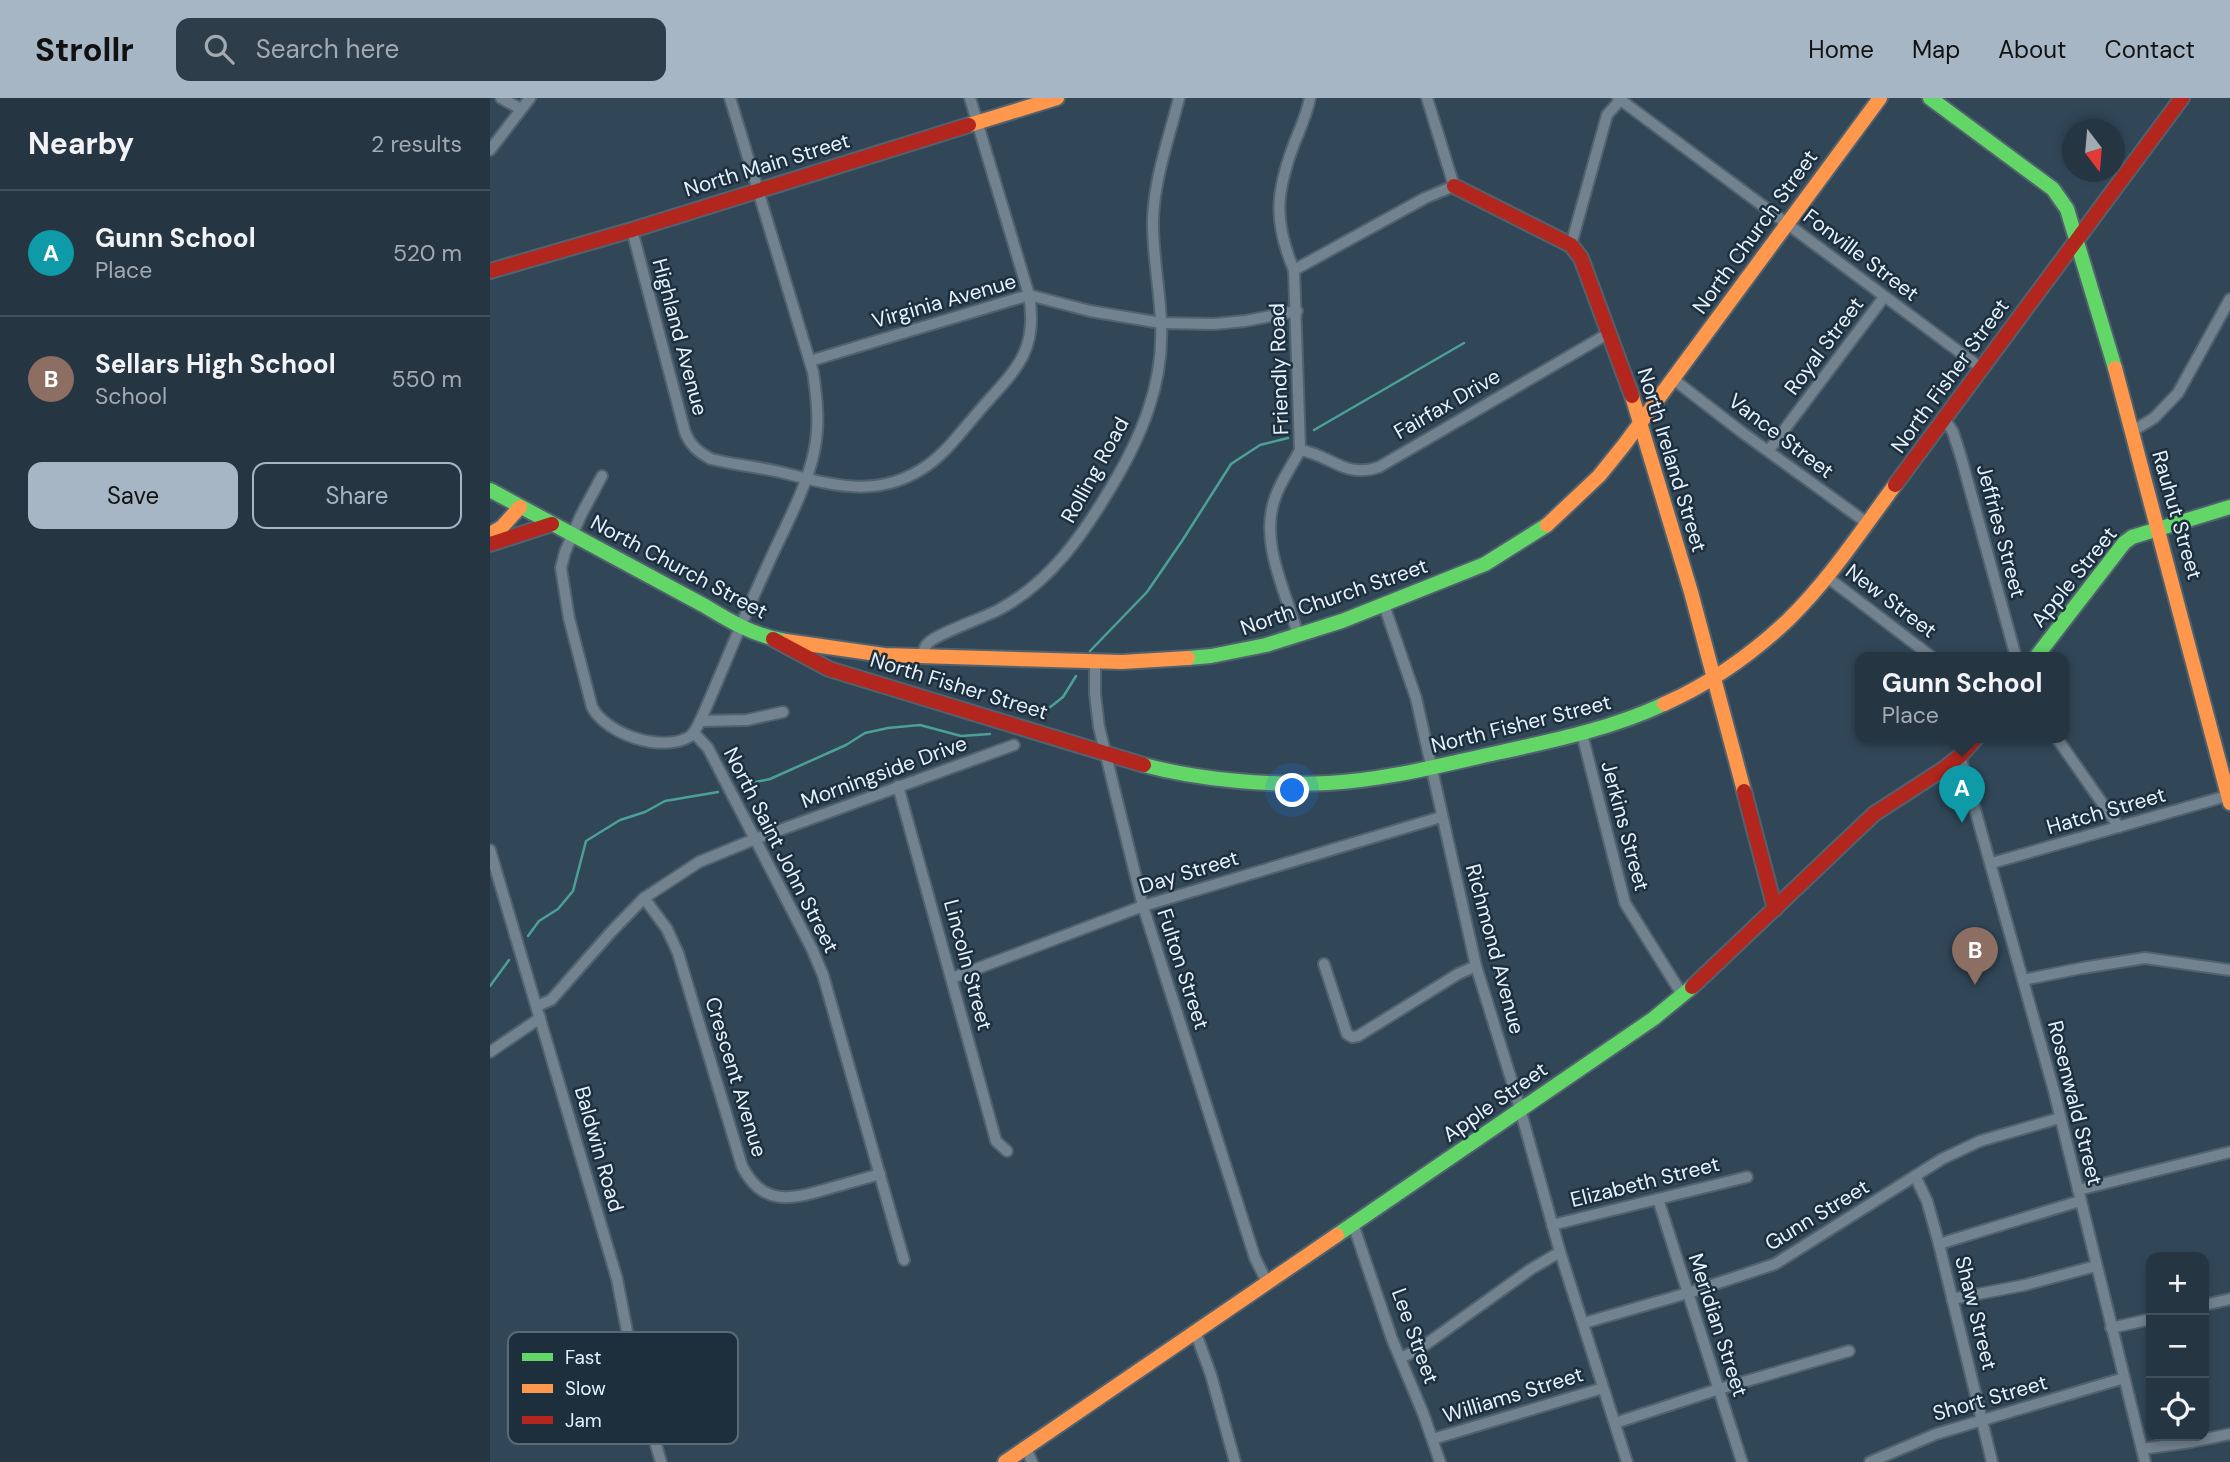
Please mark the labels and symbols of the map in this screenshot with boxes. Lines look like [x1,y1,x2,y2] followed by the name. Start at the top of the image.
[2062,119,2125,182] north arrow
[681,126,853,204] street label: North Main Street
[1686,144,1824,320] street label: North Church Street
[1798,202,1924,308] street label: Fonville Street
[646,255,714,419] street label: Highland Avenue
[869,267,1019,335] street label: Virginia Avenue
[1778,291,1870,401] street label: Royal Street
[1885,293,2015,459] street label: North Fisher Street
[1263,303,1295,435] street label: Friendly Road
[1389,362,1505,446] street label: Fairfax Drive
[1631,364,1713,556] street label: North Ireland Street
[1723,387,1839,485] street label: Vance Street
[1054,412,1136,528] street label: Rolling Road
[2145,447,2209,583] street label: Rauhut Street
[1970,461,2032,601] street label: Jeffries Street
[586,509,772,625] street label: North Church Street
[2025,521,2123,633] street label: Apple Street
[1237,552,1431,642] street label: North Church Street
[1840,558,1942,644] street label: New Street
[867,646,1051,726] street label: North Fisher Street
[1428,688,1614,760] street label: North Fisher Street
[797,729,971,815] street label: Morningside Drive
[717,742,845,958] street label: North Saint John Street
[1594,758,1656,894] street label: Jerkins Street
[1939,765,1985,823] pin: A
[1275,773,1309,807] your location
[2043,781,2169,841] street label: Hatch Street
[1136,844,1242,900] street label: Day Street
[1459,861,1531,1037] street label: Richmond Avenue
[937,896,999,1034] street label: Lincoln Street
[1150,905,1216,1033] street label: Fulton Street
[1952,927,1998,985] pin: B
[698,993,774,1161] street label: Crescent Avenue
[2041,1018,2109,1188] street label: Rosenwald Street
[1437,1056,1553,1148] street label: Apple Street
[568,1083,630,1215] street label: Baldwin Road
[1567,1150,1723,1214] street label: Elizabeth Street
[1760,1173,1874,1257] street label: Gunn Street
[1682,1250,1754,1400] street label: Meridian Street
[1948,1253,2004,1373] street label: Shaw Street
[1385,1284,1445,1388] street label: Lee Street
[508,1332,738,1444] legend
[565,1345,601,1370] text: Fast
[1439,1360,1587,1430] street label: Williams Street
[1930,1368,2050,1428] street label: Short Street
[565,1376,606,1401] text: Slow
[565,1408,602,1433] text: Jam

